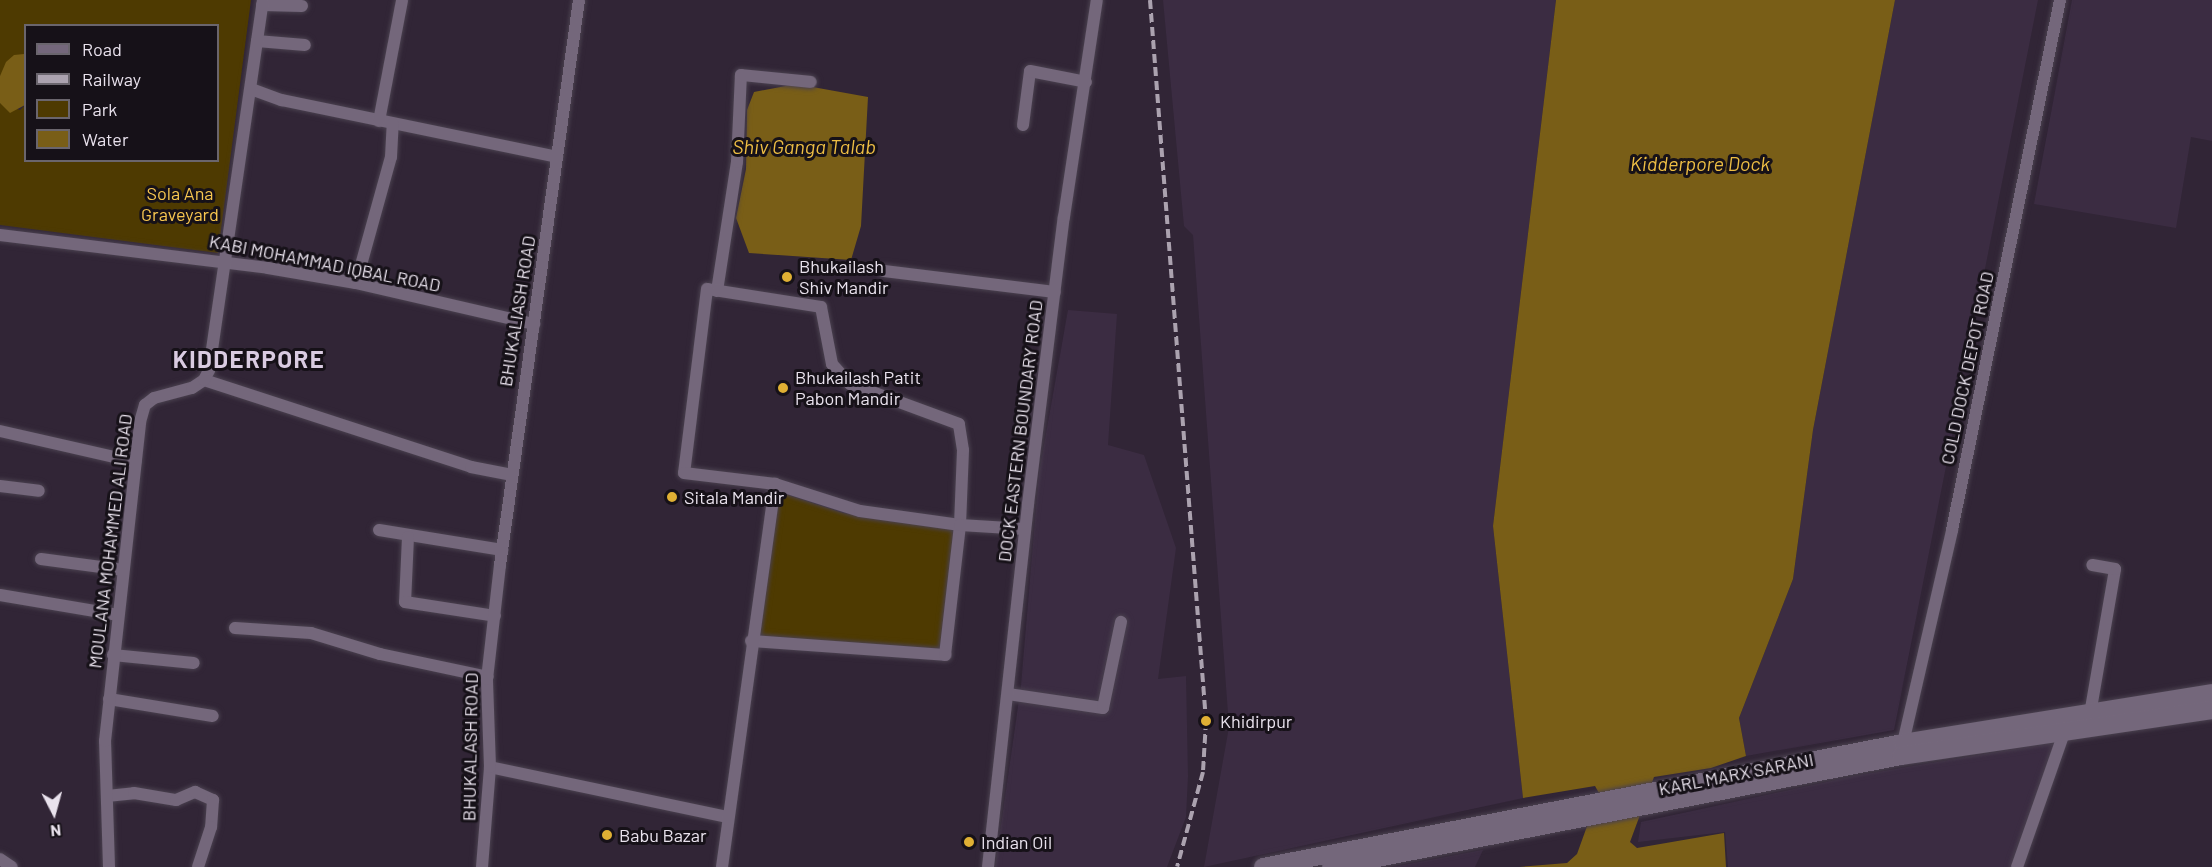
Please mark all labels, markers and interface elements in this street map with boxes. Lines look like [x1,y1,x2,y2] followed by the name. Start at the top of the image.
[24,24,219,162] legend
[82,38,122,60] text: Road
[82,68,141,90] text: Railway
[82,98,117,120] text: Park
[82,128,129,150] text: Water
[732,134,876,158] water label: Shiv Ganga Talab
[1630,151,1770,175] water label: Kidderpore Dock
[141,183,219,226] park label: Sola Ana Graveyard
[208,230,442,296] street label: KABI MOHAMMAD IQBAL ROAD
[494,234,540,388] street label: BHUKALIASH ROAD
[799,256,889,298] place label: Bhukailash Shiv Mandir
[780,270,794,284] marker: Bhukailash Shiv Mandir
[1936,270,1998,466] street label: COLD DOCK DEPOT ROAD
[993,299,1047,563] street label: DOCK EASTERN BOUNDARY ROAD
[173,345,325,373] district label: KIDDERPORE
[795,367,921,410] place label: Bhukailash Patit Pabon Mandir
[776,381,790,395] marker: Bhukailash Patit Pabon Mandir
[84,413,136,669] street label: MOULANA MOHAMMED ALI ROAD
[684,486,784,508] place label: Sitala Mandir
[665,490,679,504] marker: Sitala Mandir
[458,673,482,821] street label: BHUKALASH ROAD
[1220,710,1292,732] place label: Khidirpur
[1197,712,1215,730] marker: Khidirpur
[1657,748,1815,800] street label: KARL MARX SARANI
[24,783,84,843] north arrow
[50,821,62,841] text: N
[619,824,707,846] place label: Babu Bazar
[600,828,614,842] marker: Babu Bazar
[981,831,1052,853] place label: Indian Oil
[962,835,976,849] marker: Indian Oil

